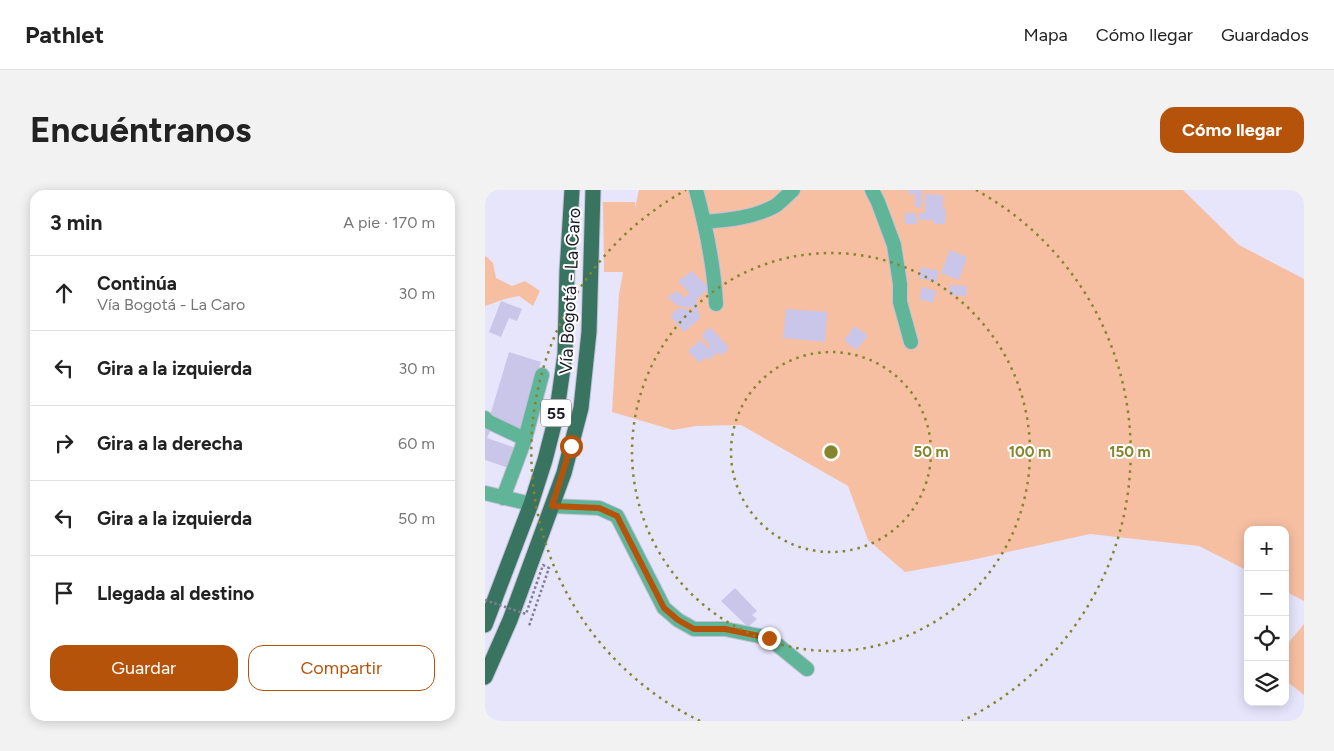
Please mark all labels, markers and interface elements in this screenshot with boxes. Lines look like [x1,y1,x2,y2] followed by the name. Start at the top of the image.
[25,20,104,49] text: Pathlet
[1023,24,1068,46] text: Mapa
[1096,24,1193,46] text: Cómo llegar
[1221,24,1309,46] text: Guardados
[1160,107,1304,153] button: Cómo llegar
[30,109,251,151] text: Encuéntranos
[555,207,585,375] street label: Vía Bogotá - La Caro
[50,210,102,235] text: 3 min
[343,213,435,232] text: A pie · 170 m
[97,272,177,295] text: Continúa
[50,279,78,307] icon: ahead
[398,284,435,303] text: 30 m
[97,295,245,314] text: Vía Bogotá - La Caro
[50,354,78,382] icon: left
[97,357,252,380] text: Gira a la izquierda
[398,359,435,378] text: 30 m
[541,400,571,427] road number: 55
[50,429,78,457] icon: right
[97,432,243,455] text: Gira a la derecha
[398,434,435,453] text: 60 m
[560,435,583,458] route start
[822,443,840,461] centre of rings
[913,443,949,461] text: 50 m
[1009,443,1051,461] text: 100 m
[1109,443,1151,461] text: 150 m
[50,504,78,532] icon: left
[97,507,252,530] text: Gira a la izquierda
[398,509,435,528] text: 50 m
[1244,526,1289,706] map controls
[1244,526,1289,571] button: +
[1244,571,1289,616] button: −
[50,579,78,607] icon: arrive
[97,582,254,605] text: Llegada al destino
[1244,616,1289,661] button: locate
[758,627,781,650] route end
[50,645,238,691] button: Guardar
[248,645,435,691] button: Compartir
[1244,661,1289,706] button: layers

